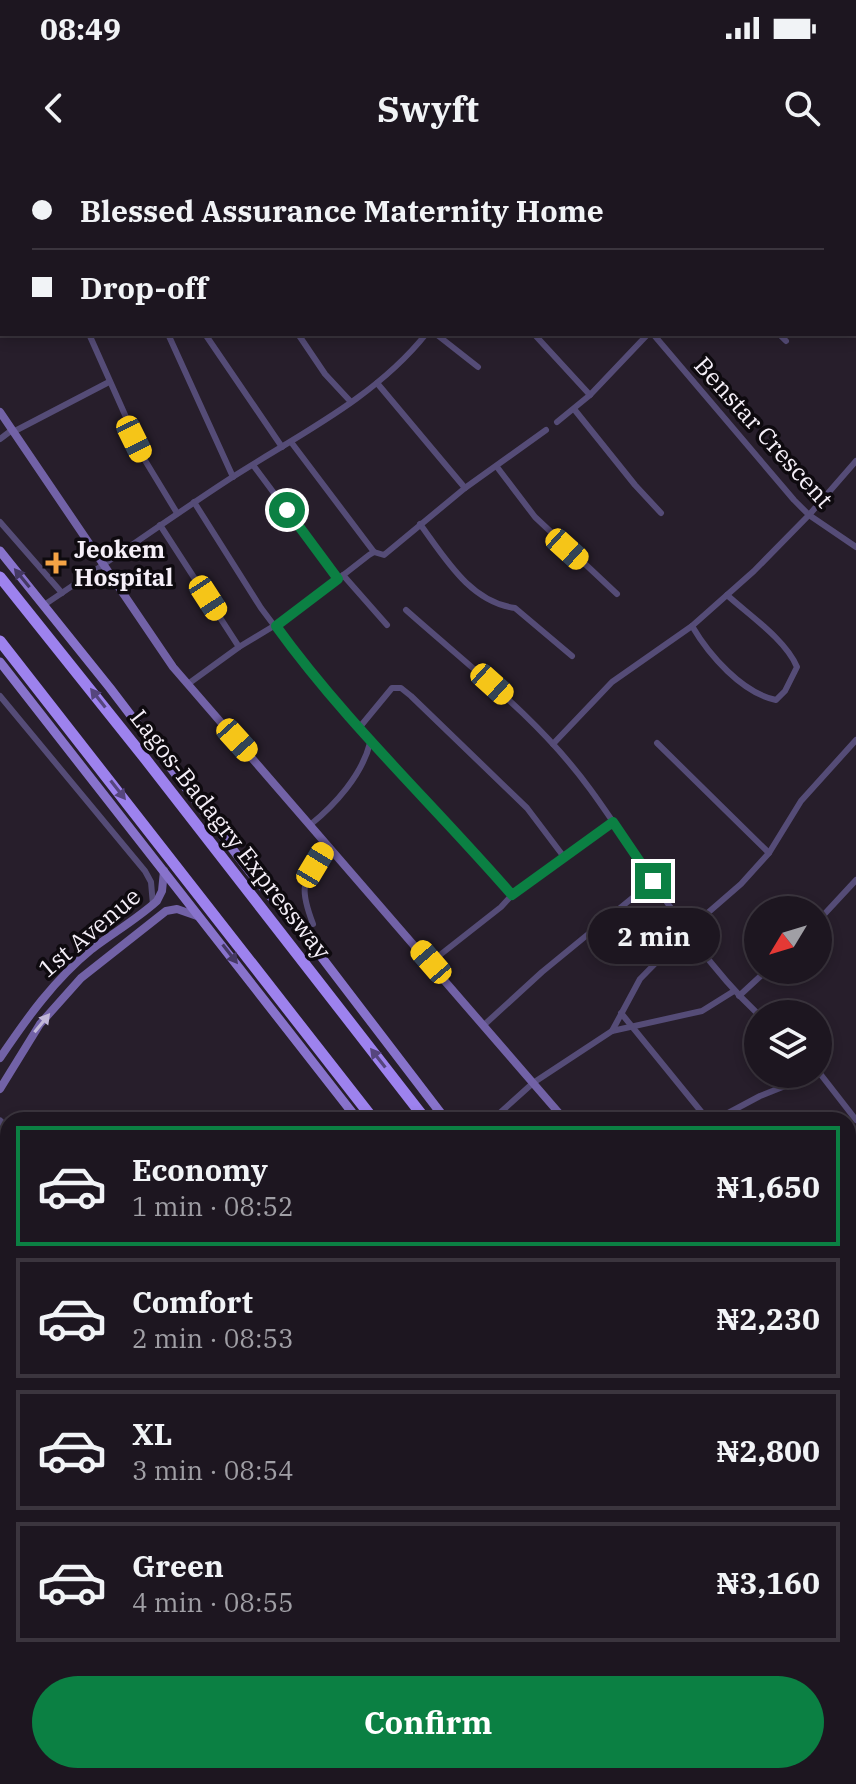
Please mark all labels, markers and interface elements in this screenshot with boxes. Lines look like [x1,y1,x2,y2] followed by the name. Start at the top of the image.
[40,9,121,48] text: 08:49
[377,85,479,132] text: Swyft
[32,86,76,130] icon: back
[780,86,824,130] icon: search
[80,191,604,230] text: Blessed Assurance Maternity Home
[80,268,208,307] text: Drop-off
[688,350,840,514] street label: Benstar Crescent
[113,412,155,466] car
[269,492,305,528] route start
[541,524,593,574] car
[74,533,174,593] place label: Jeokem Hospital
[45,552,67,574] marker: Jeokem Hospital
[14,568,31,588] one-way arrow
[185,571,231,625] car
[466,659,518,709] car
[91,688,107,708] one-way arrow
[123,703,339,966] street label: Lagos-Badagry Expressway
[212,714,262,766] car
[109,780,125,800] one-way arrow
[292,838,338,892] car
[635,863,671,899] route end
[31,880,147,984] street label: 1st Avenue
[744,896,832,984] north arrow
[744,896,832,1088] map controls
[587,909,719,965] callout: 2 min
[618,919,690,953] text: 2 min
[406,936,456,988] car
[221,944,238,964] one-way arrow
[744,1000,832,1088] button: layers
[33,1013,50,1033] one-way arrow
[370,1048,387,1069] one-way arrow
[36,1150,108,1222] icon: car
[132,1150,268,1189] text: Economy
[716,1167,820,1206] text: ₦1,650
[132,1189,294,1223] text: 1 min · 08:52
[36,1282,108,1354] icon: car
[132,1282,253,1321] text: Comfort
[716,1299,820,1338] text: ₦2,230
[132,1321,294,1355] text: 2 min · 08:53
[36,1414,108,1486] icon: car
[132,1414,172,1453] text: XL
[716,1431,820,1470] text: ₦2,800
[132,1453,294,1487] text: 3 min · 08:54
[36,1546,108,1618] icon: car
[132,1546,224,1585] text: Green
[716,1563,820,1602] text: ₦3,160
[132,1585,294,1619] text: 4 min · 08:55
[32,1676,824,1768] button: Confirm

